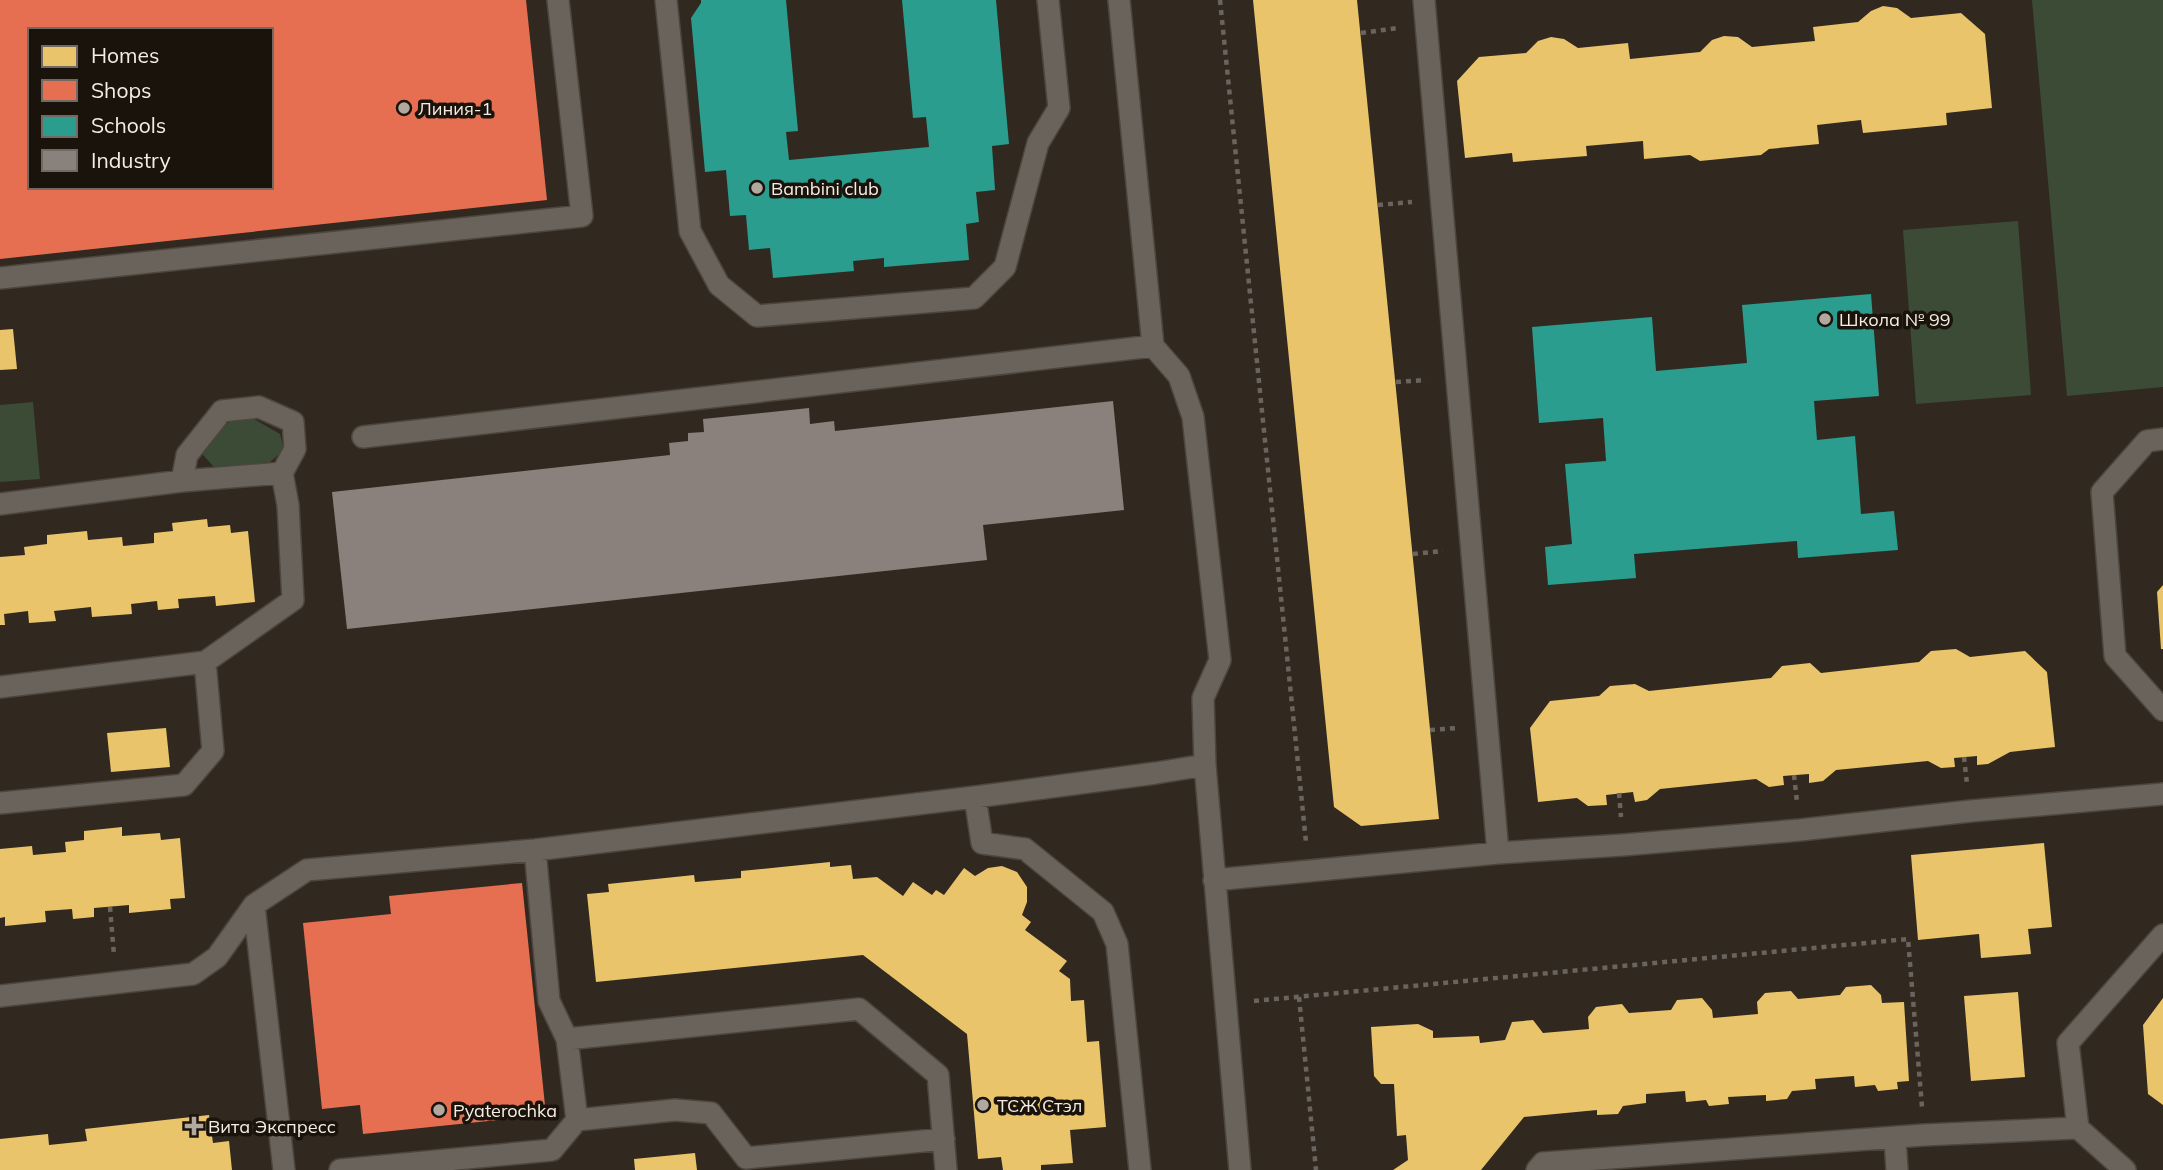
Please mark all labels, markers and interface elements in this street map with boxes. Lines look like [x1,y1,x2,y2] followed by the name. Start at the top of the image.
[28,28,273,189] legend
[91,42,159,68] text: Homes
[91,77,151,103] text: Shops
[418,97,492,120] place label: Линия-1
[396,100,412,116] marker: Линия-1
[91,112,166,138] text: Schools
[91,147,171,173] text: Industry
[771,177,879,200] place label: Bambini club
[749,180,765,196] marker: Bambini club
[1839,308,1951,331] place label: Школа № 99
[1817,311,1833,327] marker: Школа № 99
[997,1094,1082,1117] place label: ТСЖ Стэл
[975,1097,991,1113] marker: ТСЖ Стэл
[453,1099,557,1122] place label: Pyaterochka
[431,1102,447,1118] marker: Pyaterochka
[208,1115,336,1138] place label: Вита Экспресс
[186,1118,202,1134] marker: Вита Экспресс

